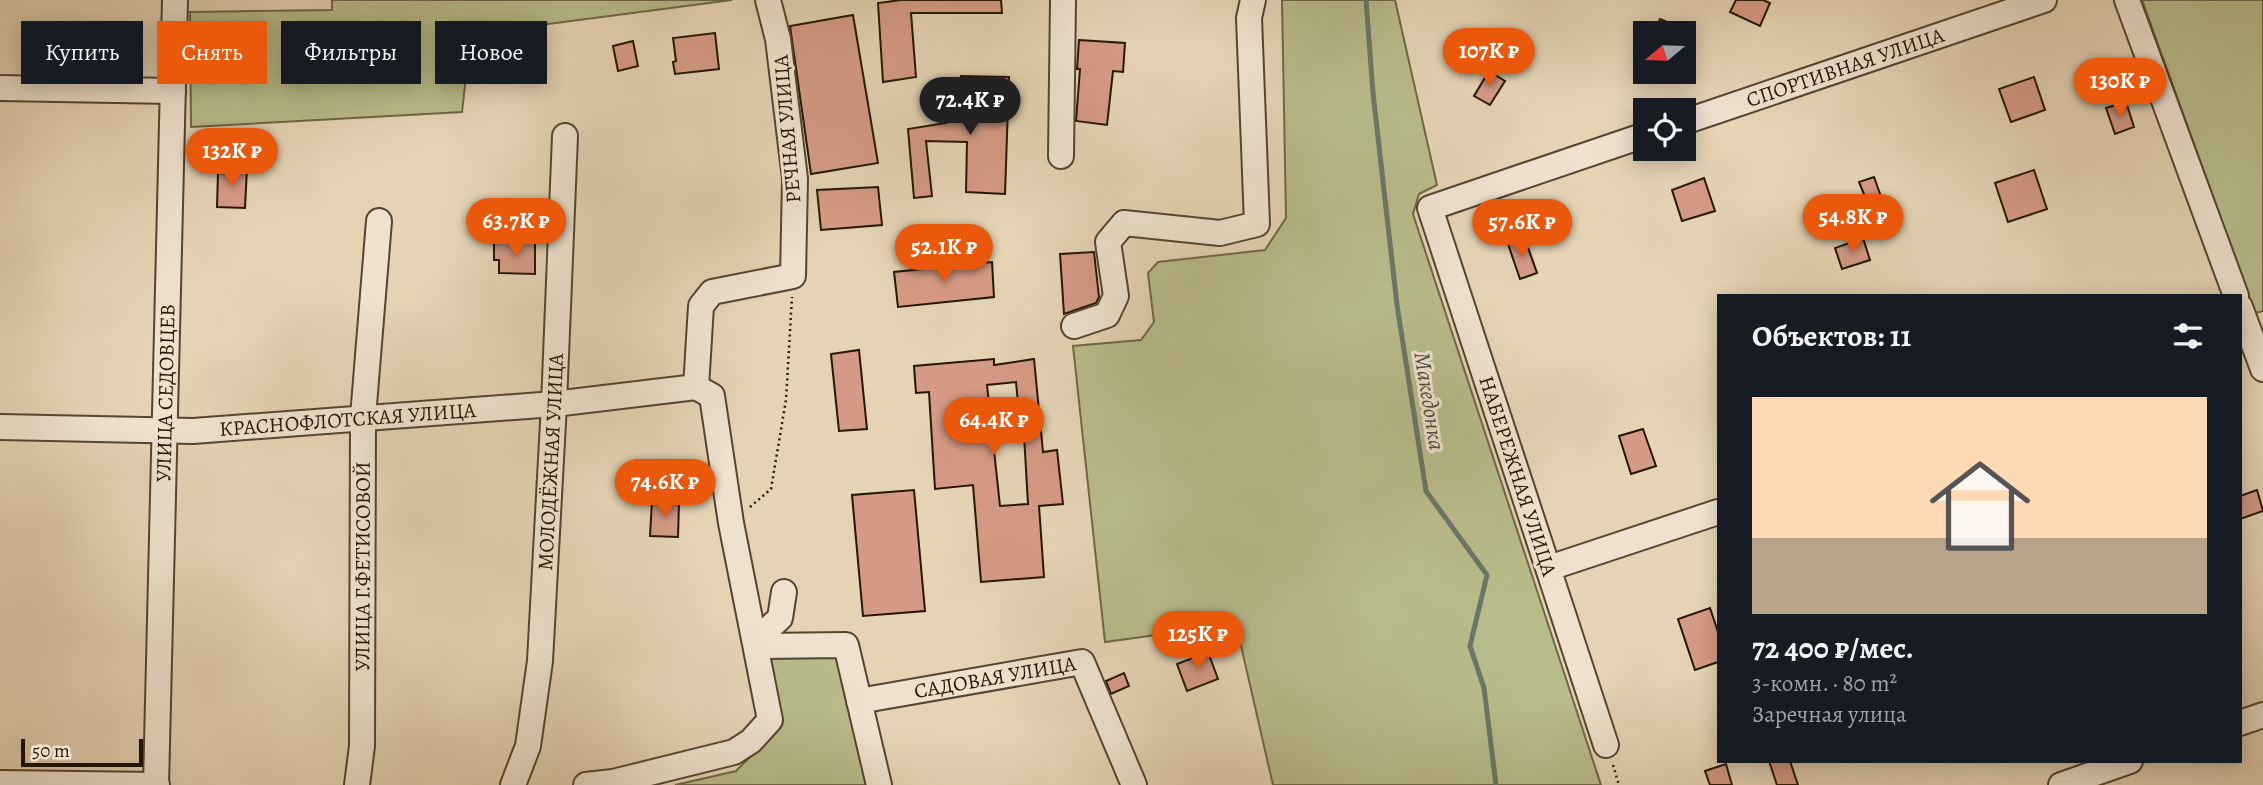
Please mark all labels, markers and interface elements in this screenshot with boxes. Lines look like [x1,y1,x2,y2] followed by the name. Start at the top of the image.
[21,21,143,84] chip: Купить
[157,21,267,84] chip: Снять
[281,21,421,84] chip: Фильтры
[435,21,547,84] chip: Новое
[1633,21,1696,84] north arrow
[1633,21,1696,161] map controls
[1742,21,1948,114] street label: СПОРТИВНАЯ УЛИЦА
[1432,28,1546,88] pin: 107K ₽
[1459,35,1519,66] text: 107K ₽
[767,53,807,204] street label: РЕЧНАЯ УЛИЦА
[2063,58,2177,118] pin: 130K ₽
[2090,65,2150,96] text: 130K ₽
[905,78,1035,137] pin: 72.4K ₽
[936,84,1004,115] text: 72.4K ₽
[1633,98,1696,161] button: locate
[175,128,289,188] pin: 132K ₽
[202,135,262,166] text: 132K ₽
[1788,194,1918,254] pin: 54.8K ₽
[451,198,581,258] pin: 63.7K ₽
[1457,200,1587,259] pin: 57.6K ₽
[1819,201,1887,232] text: 54.8K ₽
[482,205,550,236] text: 63.7K ₽
[1488,206,1556,237] text: 57.6K ₽
[879,224,1009,284] pin: 52.1K ₽
[911,231,977,262] text: 52.1K ₽
[149,304,182,483] street label: УЛИЦА СЕДОВЦЕВ
[1752,316,1911,356] text: Объектов: 11
[2169,317,2207,355] icon: filters
[1406,350,1453,453] water label: Македонка
[531,352,570,571] street label: МОЛОДЁЖНАЯ УЛИЦА
[1472,372,1564,580] street label: НАБЕРЕЖНАЯ УЛИЦА
[218,396,478,443] street label: КРАСНОФЛОТСКАЯ УЛИЦА
[929,398,1059,457] pin: 64.4K ₽
[959,404,1029,435] text: 64.4K ₽
[1917,443,2043,569] icon: home
[600,460,730,519] pin: 74.6K ₽
[348,461,377,671] street label: УЛИЦА Г.ФЕТИСОВОЙ
[631,466,699,497] text: 74.6K ₽
[1141,612,1255,671] pin: 125K ₽
[1168,618,1228,649] text: 125K ₽
[1752,628,1914,668] text: 72 400 ₽/мес.
[912,649,1079,705] street label: САДОВАЯ УЛИЦА
[1752,668,1897,699] text: 3-комн. · 80 m²
[1752,699,1907,730] text: Заречная улица
[21,736,144,768] scale bar
[32,738,70,764] text: 50 m

